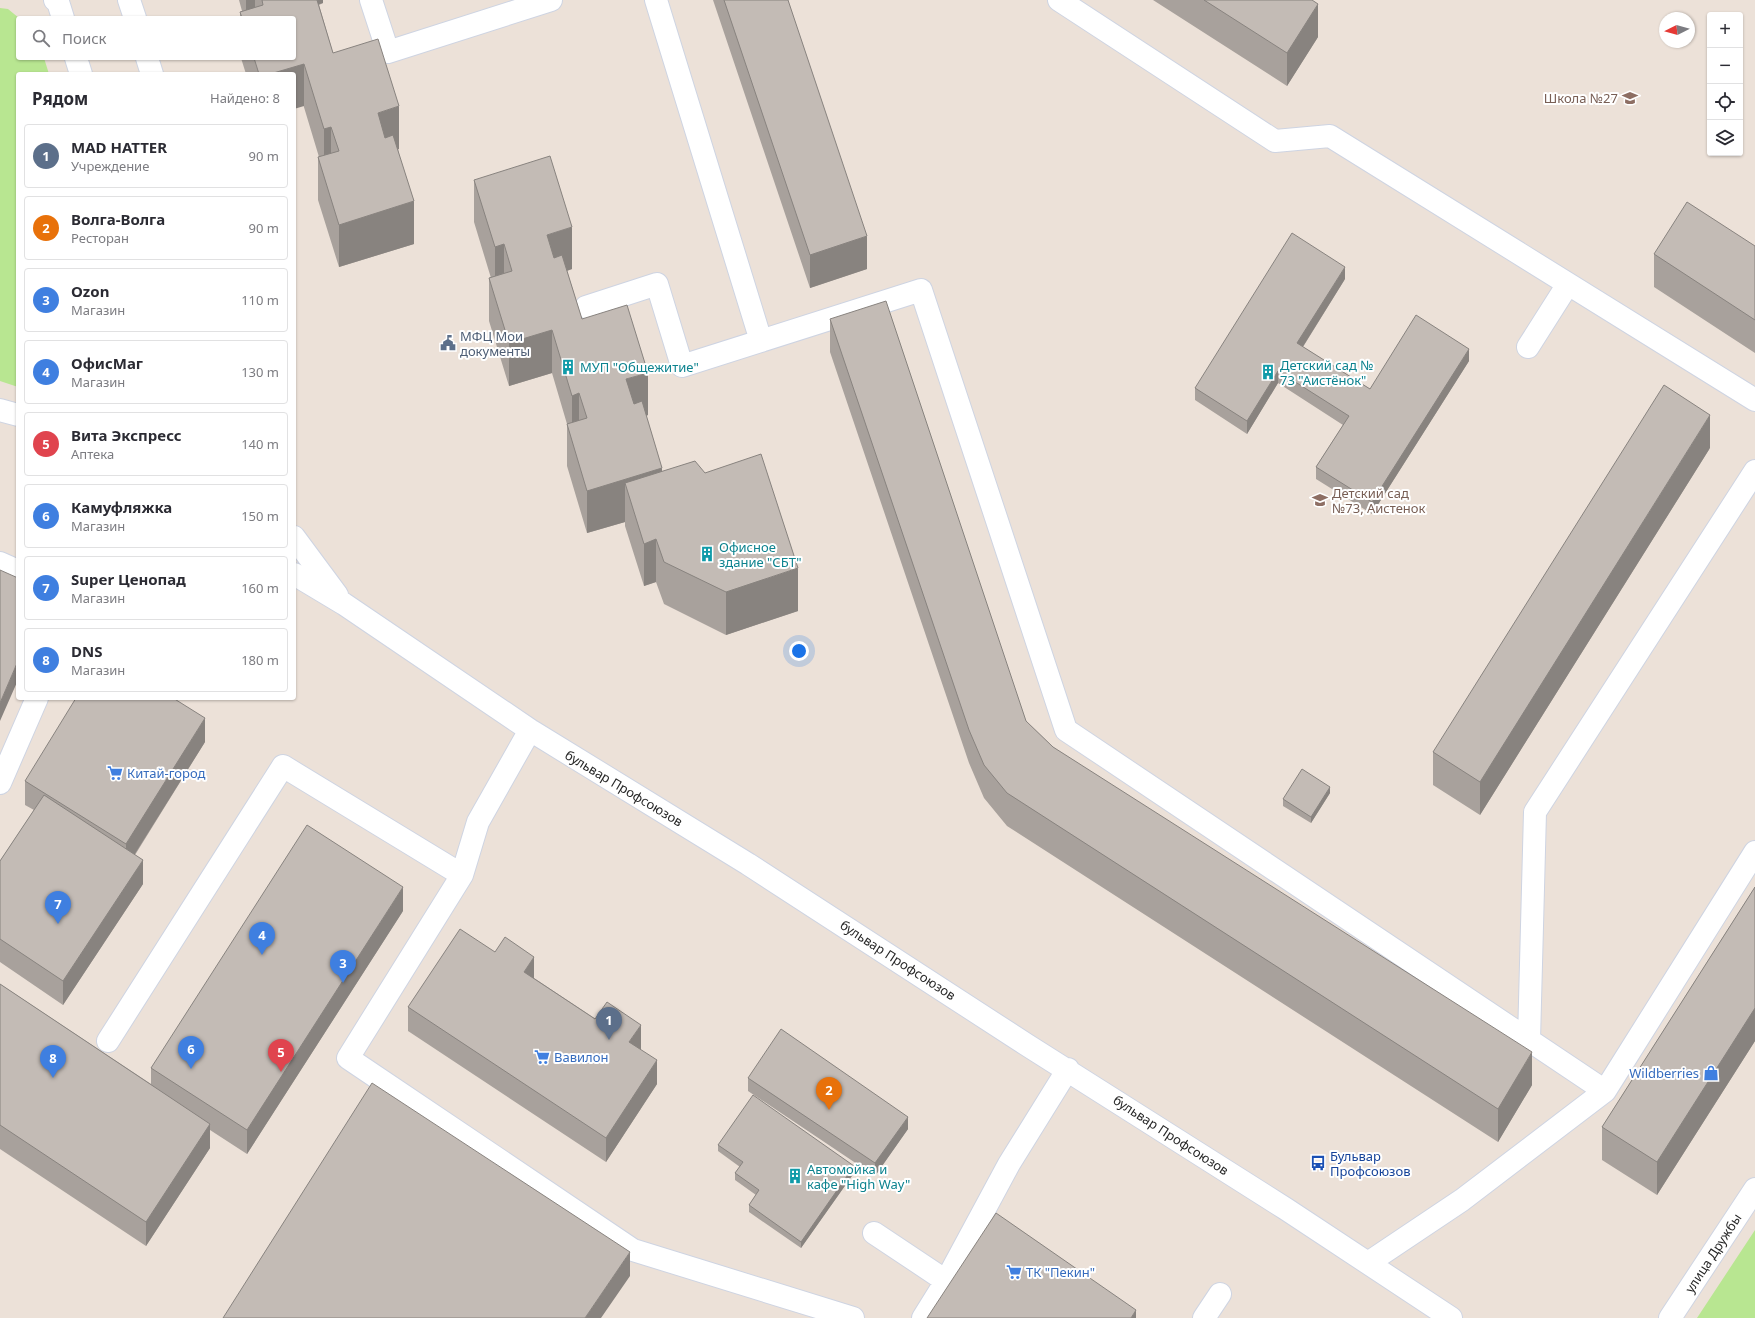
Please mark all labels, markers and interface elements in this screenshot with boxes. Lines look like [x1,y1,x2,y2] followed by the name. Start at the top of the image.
[1659,12,1695,48] north arrow
[1707,12,1743,156] map controls
[1707,12,1743,48] button: +
[16,16,296,60] search box
[30,27,52,49] icon: search
[62,28,107,48] text: Поиск
[1707,48,1743,84] button: −
[1707,84,1743,120] button: locate
[32,87,88,110] text: Рядом
[210,89,280,107] text: Найдено: 8
[1544,89,1618,107] place label: Школа №27
[1621,89,1639,107] school or university icon: Школа №27
[1707,120,1743,156] button: layers
[71,137,167,157] text: MAD HATTER
[42,147,50,165] text: 1
[249,147,279,165] text: 90 m
[71,157,149,175] text: Учреждение
[71,209,165,229] text: Волга-Волга
[42,219,50,237] text: 2
[249,219,279,237] text: 90 m
[71,229,129,247] text: Ресторан
[71,281,109,301] text: Ozon
[42,291,50,309] text: 3
[241,291,279,309] text: 110 m
[71,301,125,319] text: Магазин
[460,327,530,360] place label: МФЦ Мои документы
[439,334,457,352] public building icon: МФЦ Мои документы
[71,353,143,373] text: ОфисМаг
[1280,356,1373,389] place label: Детский сад № 73 "Аистёнок"
[559,358,577,376] building icon: МУП "Общежитие"
[580,358,699,376] place label: МУП "Общежитие"
[42,363,50,381] text: 4
[241,363,279,381] text: 130 m
[1259,363,1277,381] building icon: Детский сад № 73 "Аистёнок"
[71,373,125,391] text: Магазин
[71,425,182,445] text: Вита Экспресс
[42,435,50,453] text: 5
[241,435,279,453] text: 140 m
[71,445,114,463] text: Аптека
[1332,484,1426,517] place label: Детский сад №73, Аистенок
[1311,491,1329,509] school or university icon: Детский сад №73, Аистенок
[71,497,172,517] text: Камуфляжка
[42,507,50,525] text: 6
[241,507,279,525] text: 150 m
[71,517,125,535] text: Магазин
[719,538,801,571] place label: Офисное здание "СБТ"
[698,545,716,563] building icon: Офисное здание "СБТ"
[71,569,186,589] text: Super Ценопад
[42,579,50,597] text: 7
[241,579,279,597] text: 160 m
[71,589,125,607] text: Магазин
[71,641,102,661] text: DNS
[789,641,809,661] your location
[42,651,50,669] text: 8
[241,651,279,669] text: 180 m
[71,661,125,679] text: Магазин
[562,746,686,830] street label: бульвар Профсоюзов
[106,764,124,782] supermarket icon: Китай-город
[127,764,206,782] place label: Китай-город
[45,891,71,924] pin: 7
[837,916,959,1004] street label: бульвар Профсоюзов
[249,922,275,955] pin: 4
[330,950,356,983] pin: 3
[596,1007,622,1040] pin: 1
[178,1036,204,1069] pin: 6
[268,1039,294,1072] pin: 5
[40,1045,66,1078] pin: 8
[533,1048,551,1066] supermarket icon: Вавилон
[554,1048,608,1066] place label: Вавилон
[1629,1064,1699,1082] place label: Wildberries
[1702,1064,1720,1082] shop icon: Wildberries
[816,1077,842,1110] pin: 2
[1110,1091,1232,1179] street label: бульвар Профсоюзов
[1330,1147,1411,1180] place label: Бульвар Профсоюзов
[1309,1154,1327,1172] bus stop icon: Бульвар Профсоюзов
[807,1160,910,1193] place label: Автомойка и кафе "High Way"
[786,1167,804,1185] building icon: Автомойка и кафе "High Way"
[1681,1210,1745,1296] street label: улица Дружбы
[1005,1263,1023,1281] supermarket icon: ТК "Пекин"
[1026,1263,1095,1281] place label: ТК "Пекин"

